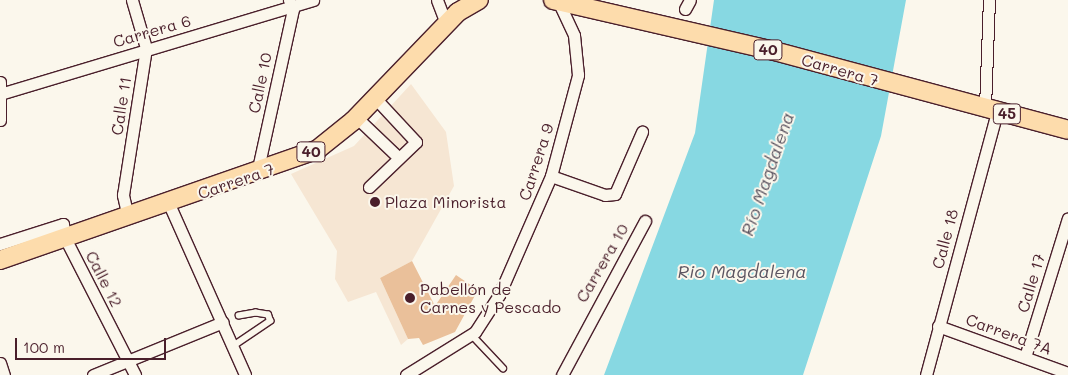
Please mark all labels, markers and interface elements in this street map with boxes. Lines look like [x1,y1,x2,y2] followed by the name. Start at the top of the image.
[111,11,193,51] street label: Carrera 6
[753,38,783,62] road number: 40
[799,50,881,90] street label: Carrera 7
[244,51,276,115] street label: Calle 10
[107,75,135,137] street label: Calle 11
[992,102,1022,126] road number: 45
[736,109,798,239] water label: Río Magdalena
[515,121,557,203] street label: Carrera 9
[296,140,326,164] road number: 40
[195,159,277,203] street label: Carrera 7
[385,192,506,212] place label: Plaza Minorista
[369,196,381,208] marker: Plaza Minorista
[928,207,962,271] street label: Calle 18
[572,220,632,306] street label: Carrera 10
[82,248,126,310] street label: Calle 12
[1013,251,1049,315] street label: Calle 17
[678,260,806,282] water label: Rio Magdalena
[420,279,561,317] place label: Pabellón de Carnes y Pescado
[404,292,416,304] marker: Pabellón de Carnes y Pescado
[963,310,1055,358] street label: Carrera 7A
[18,328,169,360] scale bar
[23,337,65,357] text: 100 m

